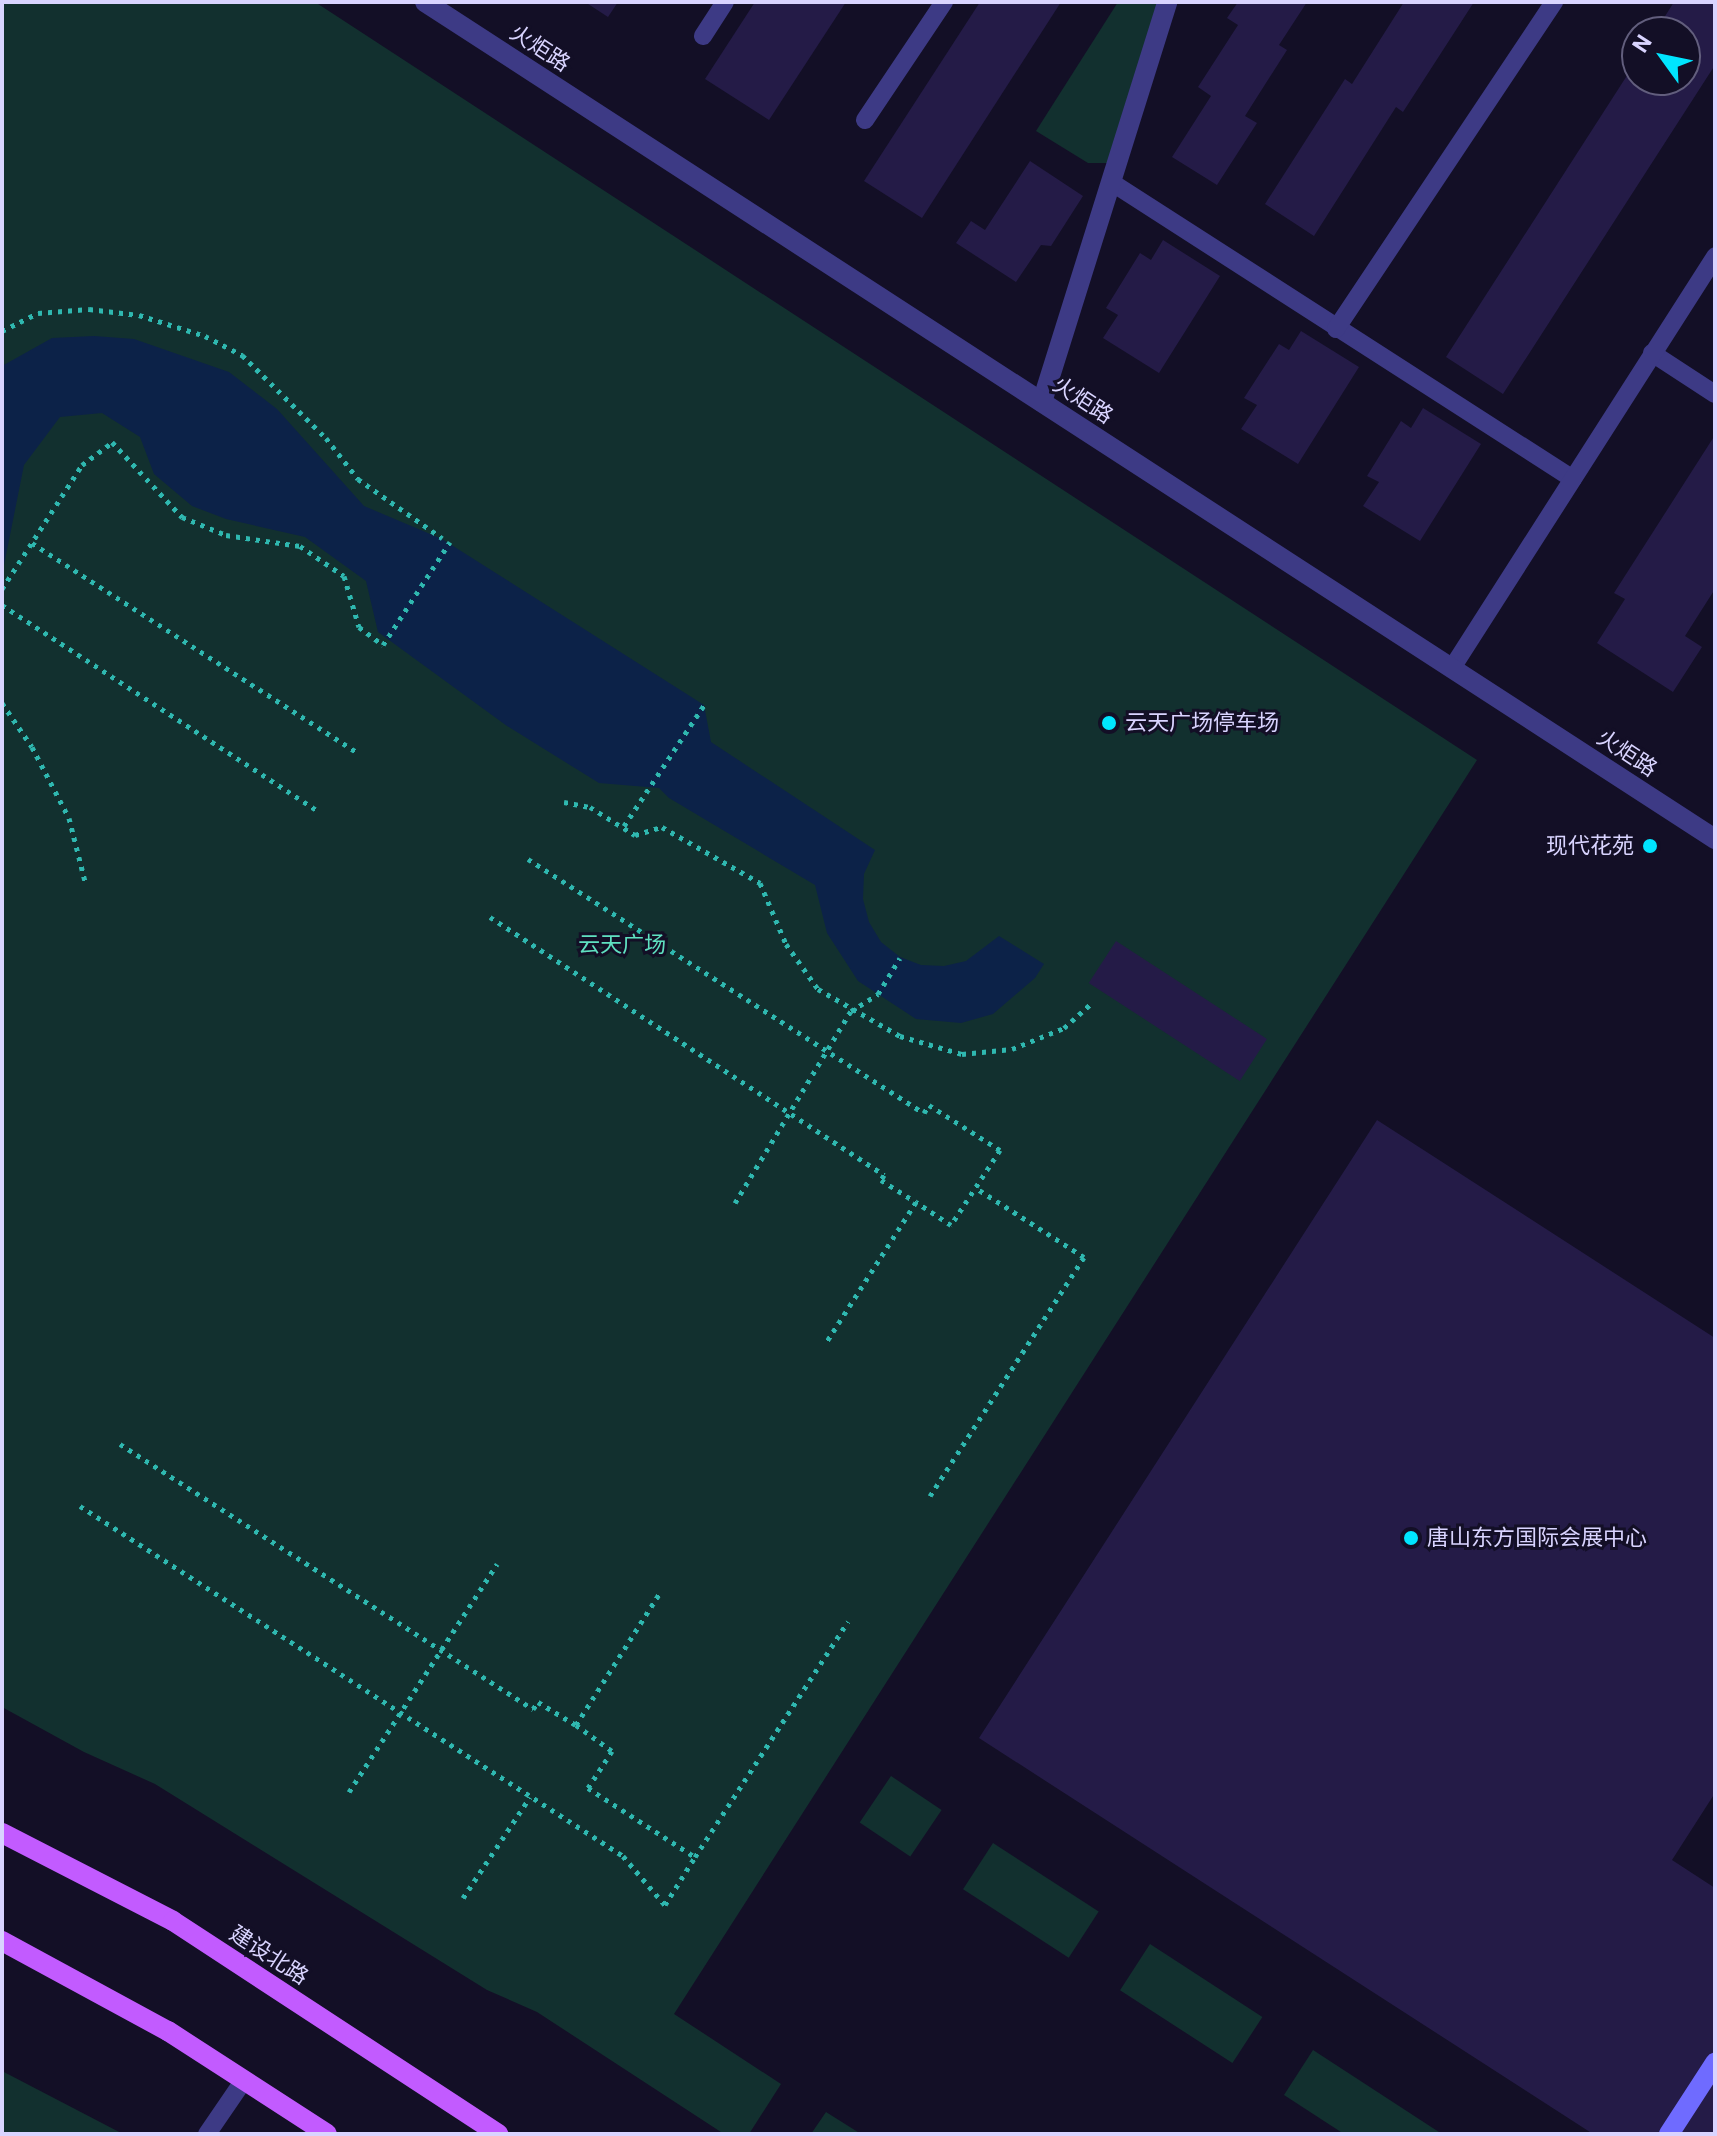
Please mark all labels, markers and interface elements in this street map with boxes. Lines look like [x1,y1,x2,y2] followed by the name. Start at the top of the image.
[1621,16,1701,96] north arrow
[505,19,575,77] street label: 火炬路
[1627,30,1657,57] text: N
[1048,371,1118,429] street label: 火炬路
[1125,710,1279,736] place label: 云天广场停车场
[1100,714,1118,732] marker: 云天广场停车场
[1592,724,1662,782] street label: 火炬路
[1546,833,1634,859] place label: 现代花苑
[1641,837,1659,855] marker: 现代花苑
[578,932,666,958] park label: 云天广场
[1427,1525,1647,1551] place label: 唐山东方国际会展中心
[1402,1529,1420,1547] marker: 唐山东方国际会展中心
[225,1920,313,1990] street label: 建设北路

